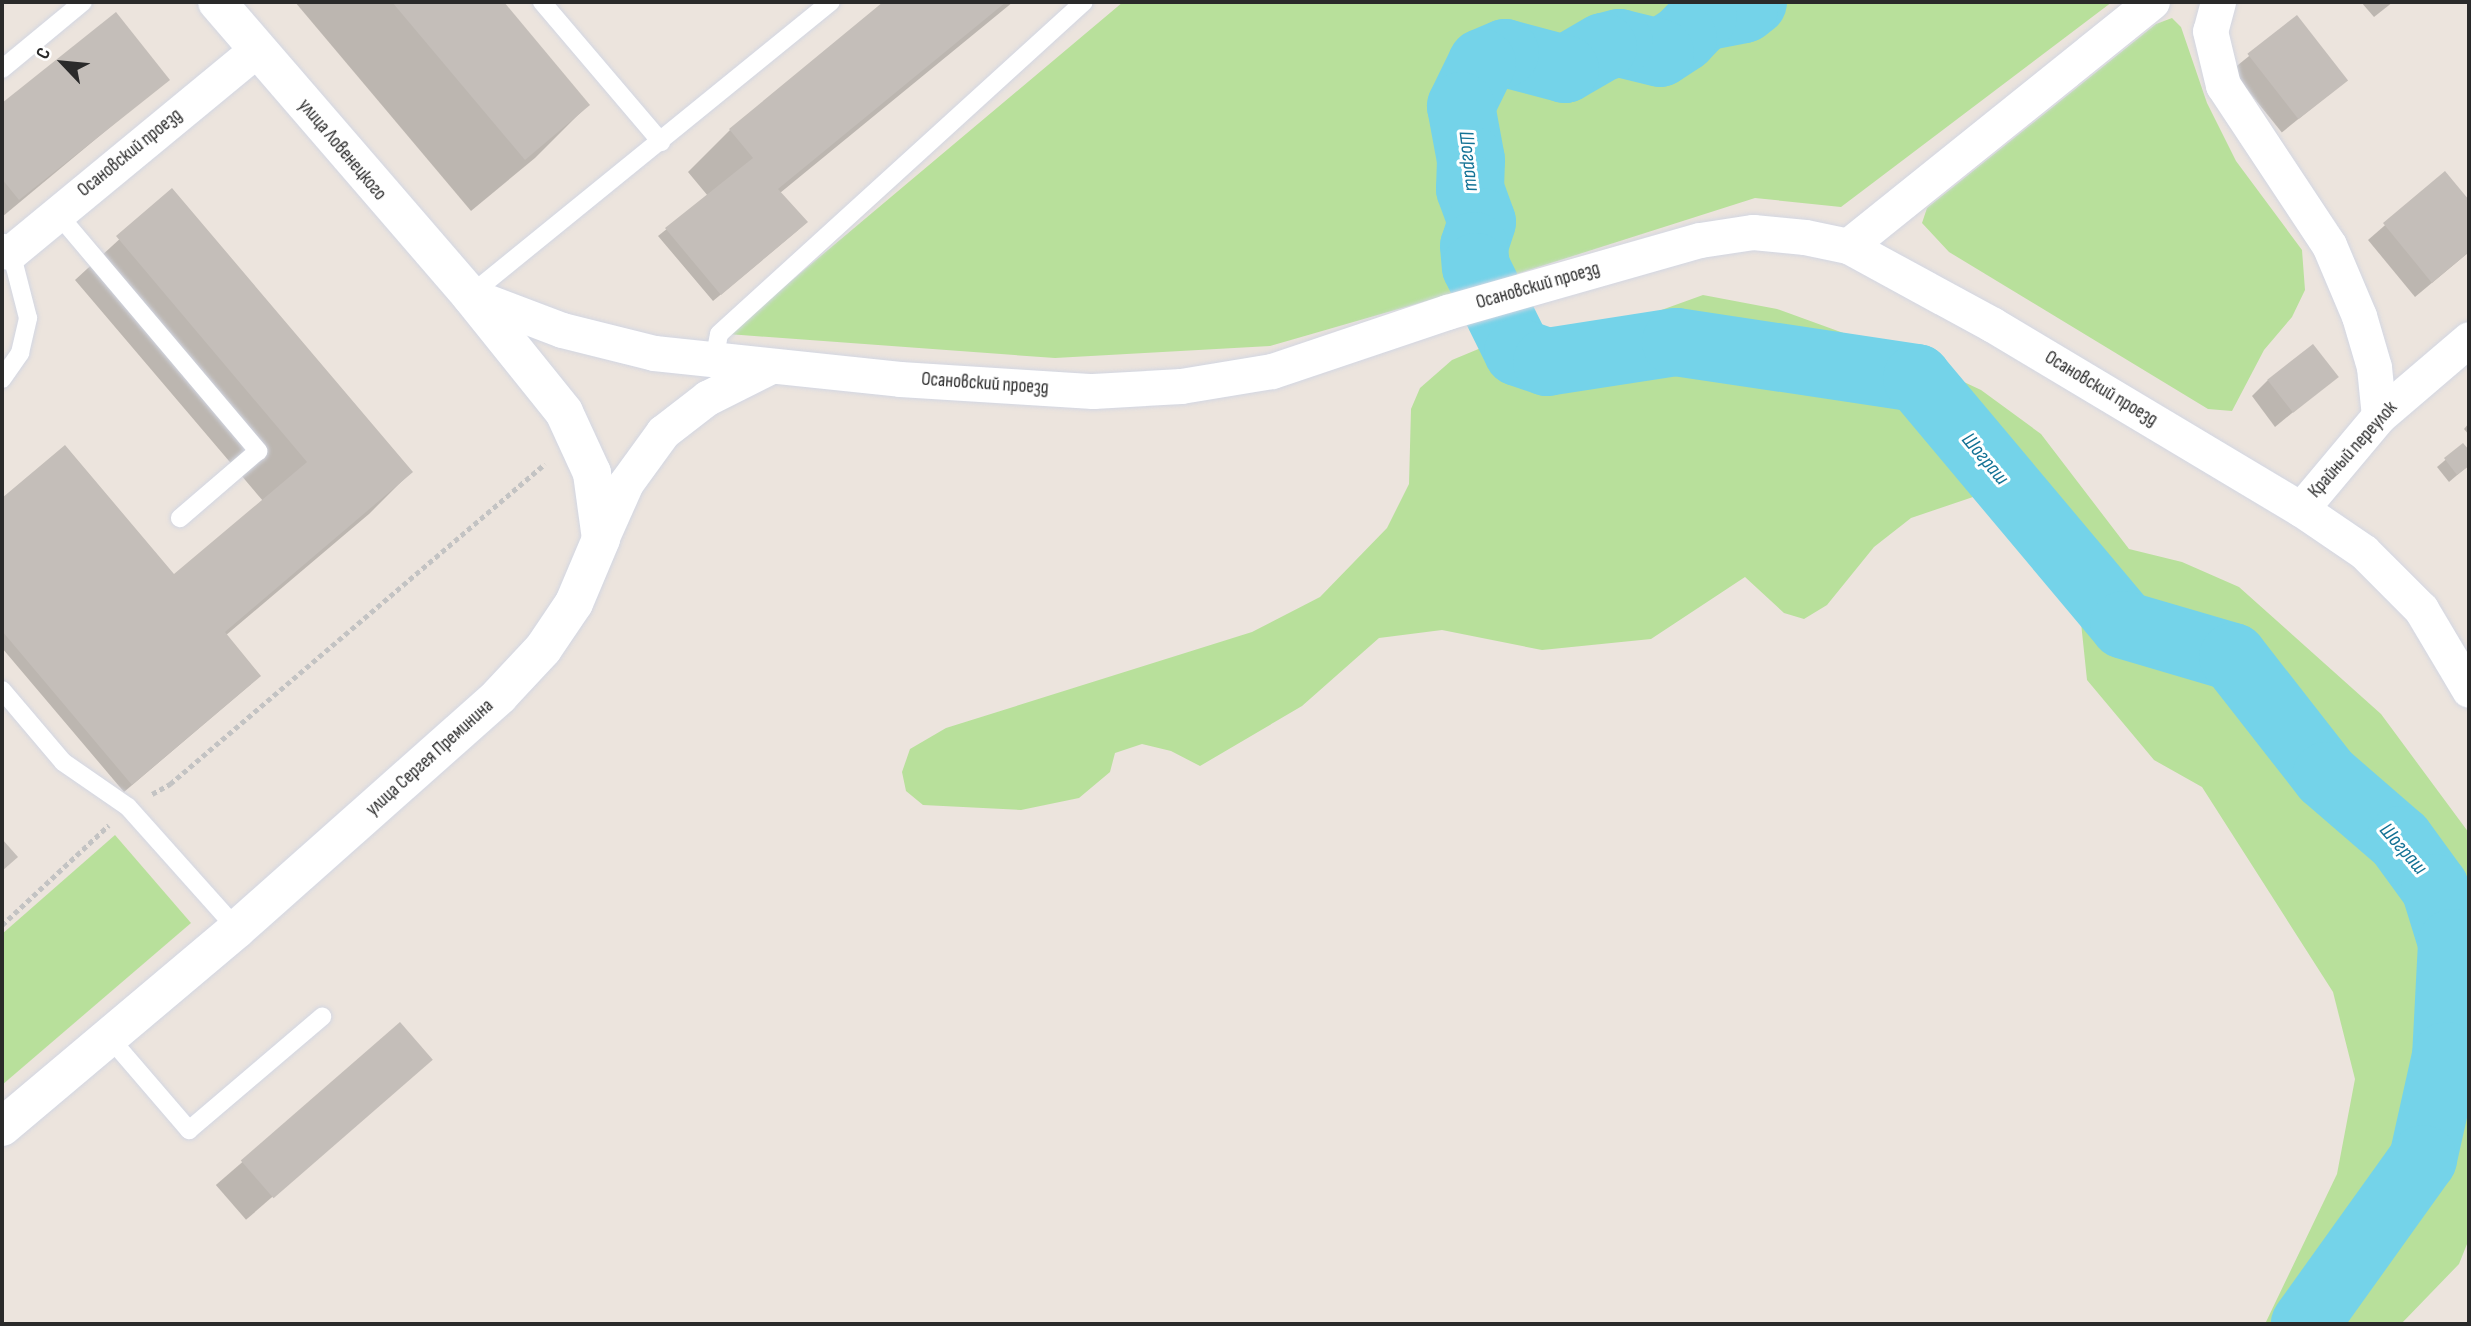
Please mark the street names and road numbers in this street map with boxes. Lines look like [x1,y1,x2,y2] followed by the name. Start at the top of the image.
[293,95,391,205] street label: улица Ловенецкого
[73,104,187,202] street label: Осановский проезд
[1473,257,1603,315] street label: Осановский проезд
[2040,346,2162,432] street label: Осановский проезд
[921,368,1049,400] street label: Осановский проезд
[2304,397,2402,503] street label: Крайный переулок
[362,695,498,821] street label: улица Сергея Преминина

